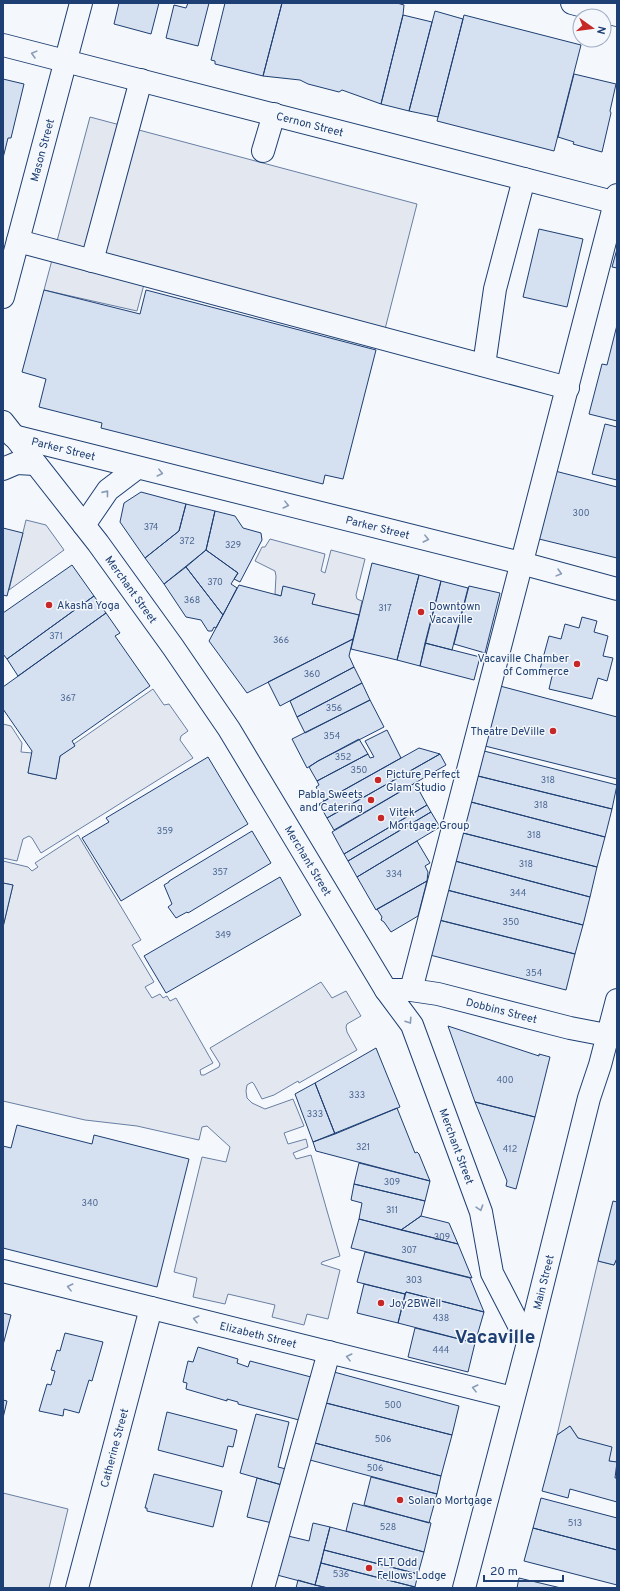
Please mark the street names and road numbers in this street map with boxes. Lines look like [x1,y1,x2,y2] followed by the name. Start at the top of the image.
[275,110,345,140] street label: Cernon Street
[28,117,58,183] street label: Mason Street
[30,435,97,464] street label: Parker Street
[344,513,411,543] street label: Parker Street
[102,554,160,626] street label: Merchant Street
[281,823,334,899] street label: Merchant Street
[464,995,539,1027] street label: Dobbins Street
[435,1107,476,1187] street label: Merchant Street
[531,1253,558,1311] street label: Main Street
[218,1319,298,1352] street label: Elizabeth Street
[98,1407,132,1489] street label: Catherine Street

